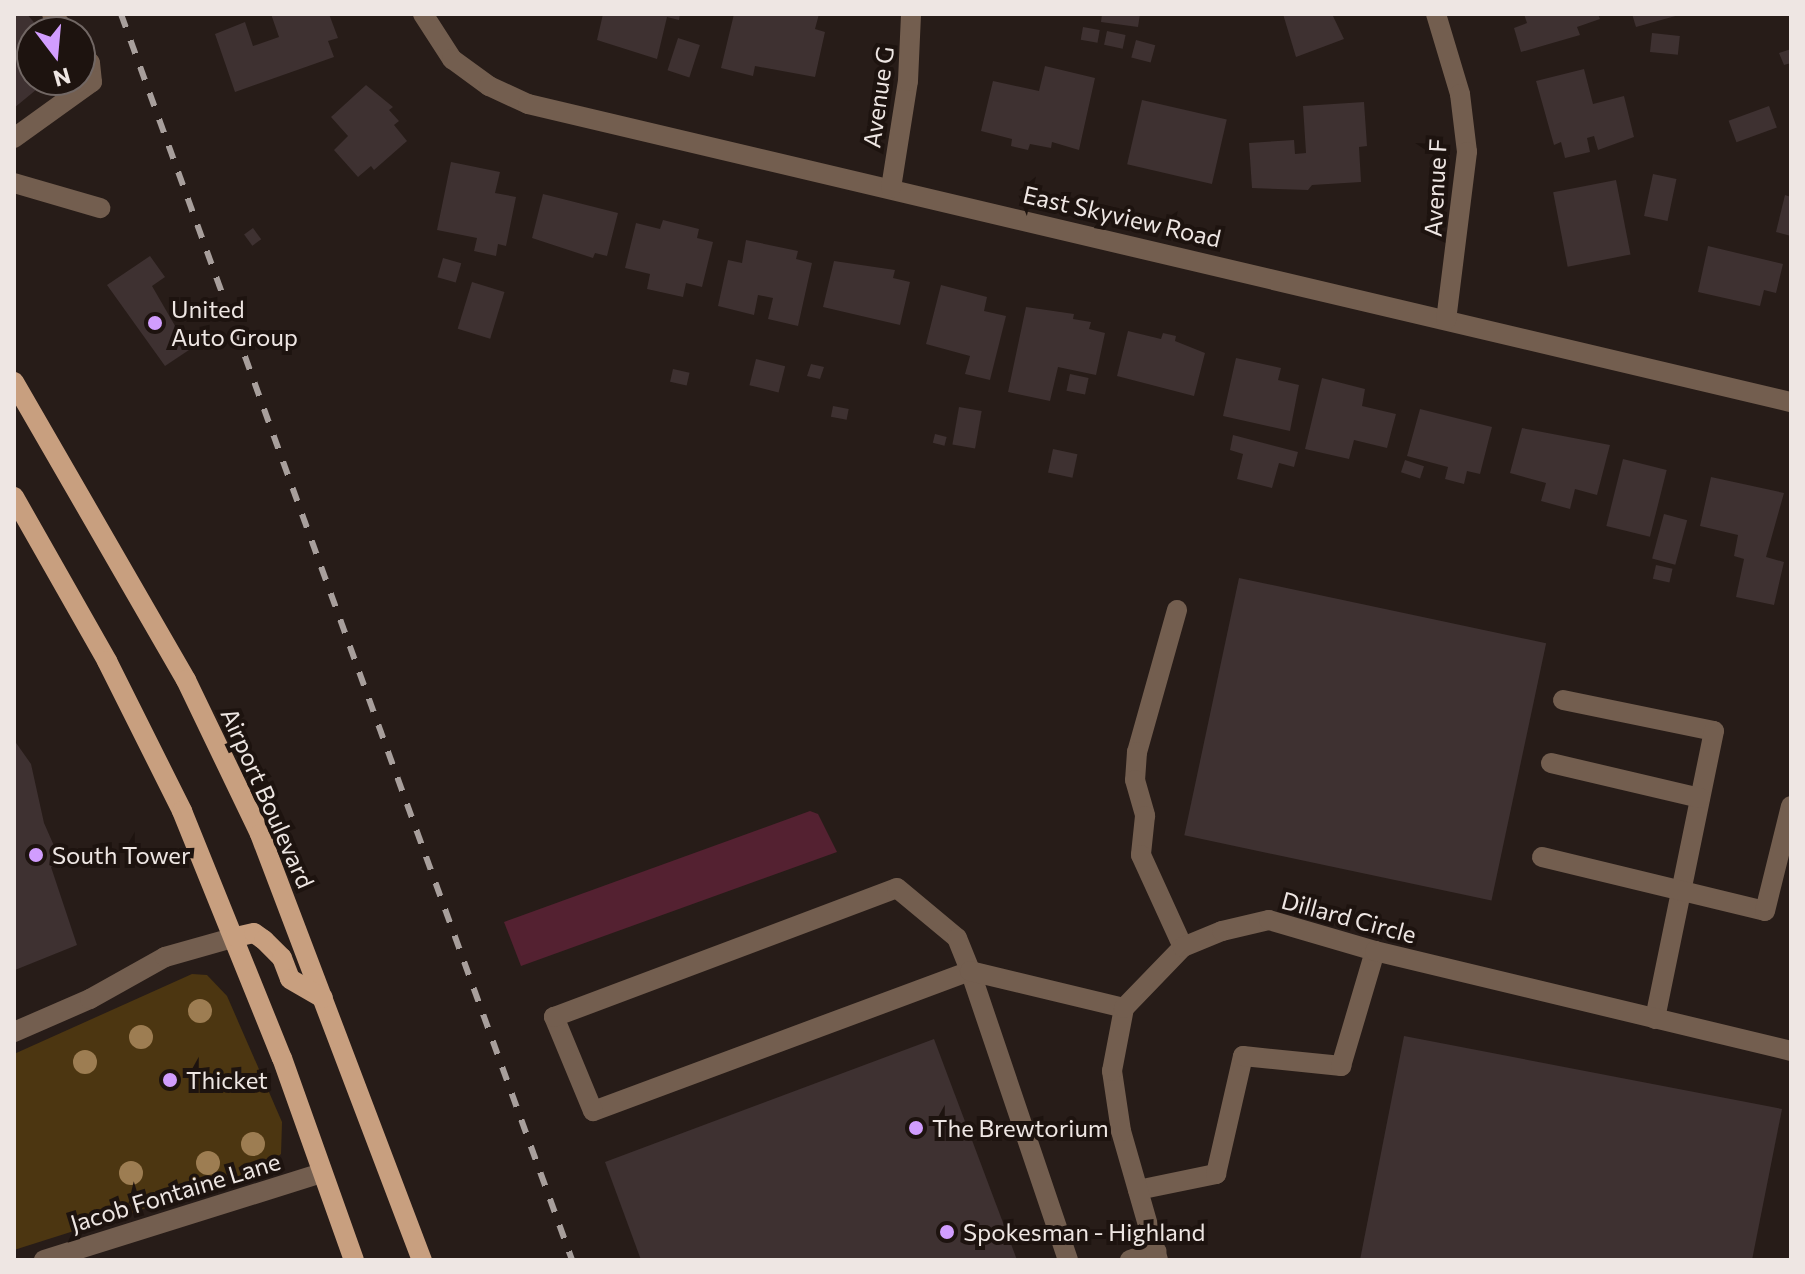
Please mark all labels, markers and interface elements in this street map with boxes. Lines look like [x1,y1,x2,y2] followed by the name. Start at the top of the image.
[16,16,96,96] north arrow
[857,44,899,150] street label: Avenue G
[51,62,74,93] text: N
[1418,138,1452,238] street label: Avenue F
[1020,179,1224,253] street label: East Skyview Road
[171,295,298,351] place label: United Auto Group
[146,314,164,332] marker: United Auto Group
[215,703,321,893] street label: Airport Boulevard
[52,841,190,869] place label: South Tower
[27,846,45,864] marker: South Tower
[1278,885,1420,949] street label: Dillard Circle
[186,1066,268,1094] place label: Thicket
[161,1071,179,1089] marker: Thicket
[932,1114,1109,1142] place label: The Brewtorium
[907,1119,925,1137] marker: The Brewtorium
[66,1146,284,1238] street label: Jacob Fontaine Lane
[963,1218,1205,1246] place label: Spokesman - Highland
[938,1223,956,1241] marker: Spokesman - Highland

